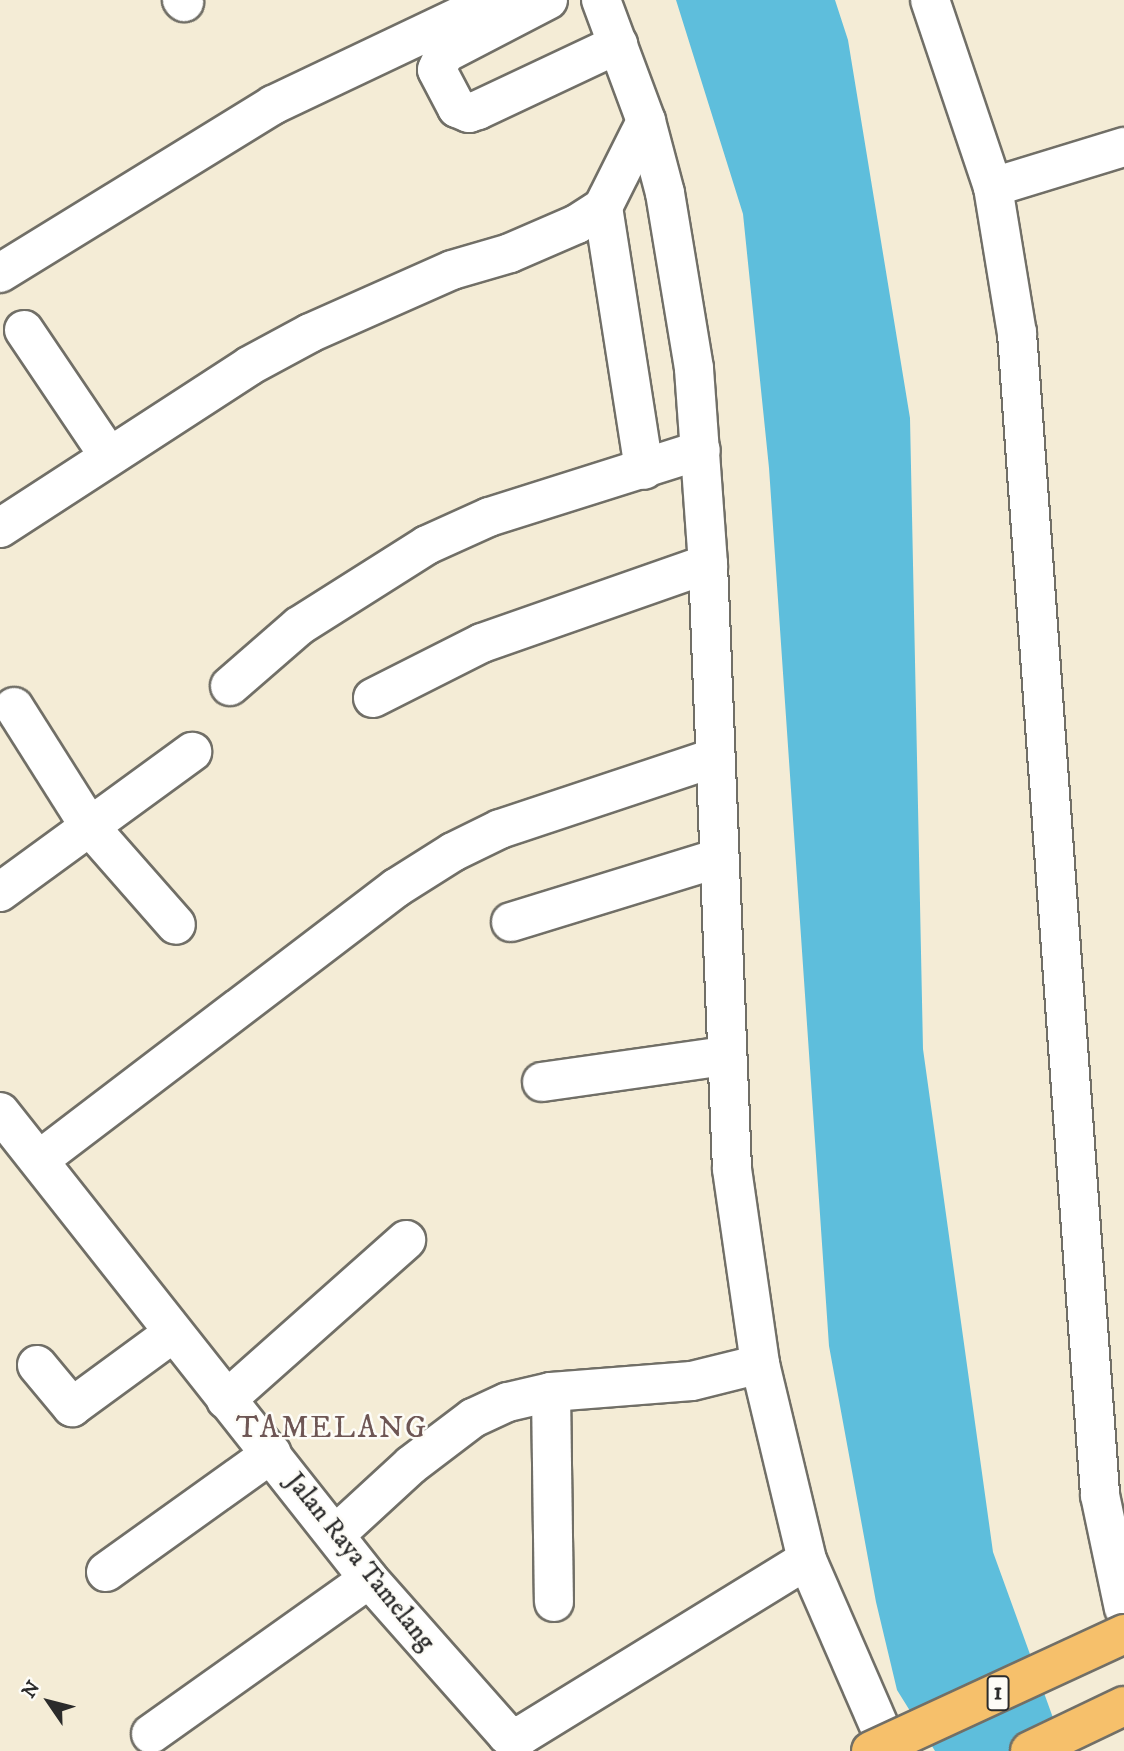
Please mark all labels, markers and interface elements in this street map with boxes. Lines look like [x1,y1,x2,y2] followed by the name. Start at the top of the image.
[237,1411,427,1447] district label: TAMELANG
[279,1467,441,1657] street label: Jalan Raya Tamelang
[14,1667,84,1737] north arrow
[986,1672,1010,1714] road number: 1
[17,1677,45,1703] text: N

